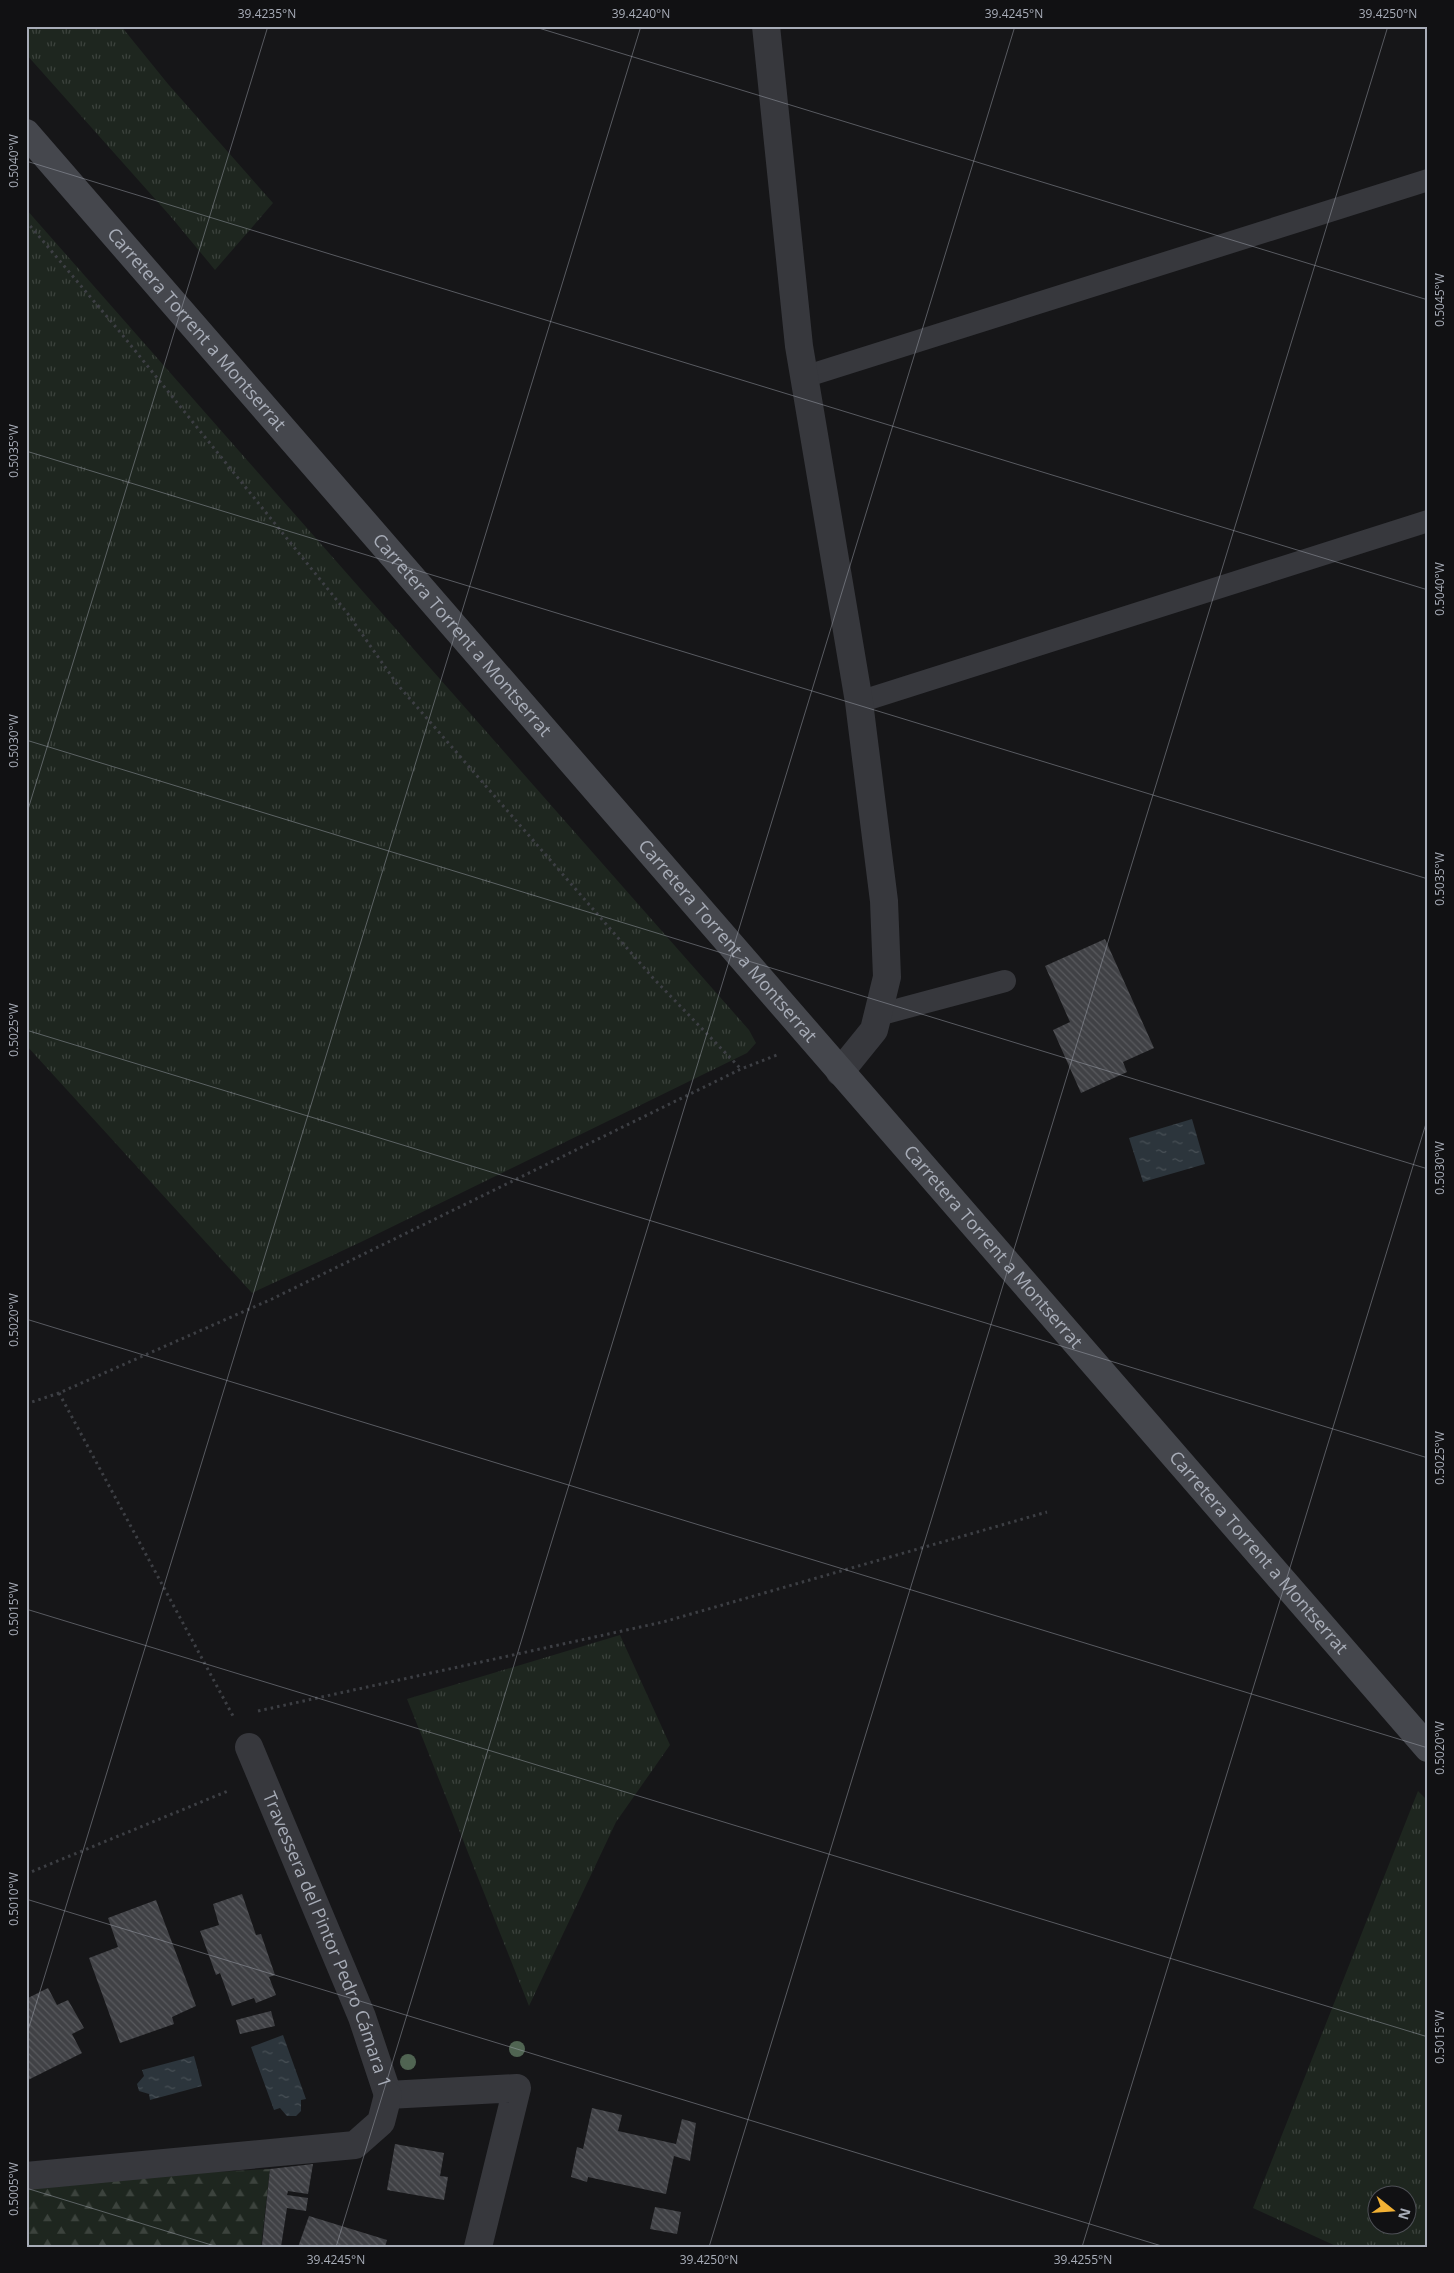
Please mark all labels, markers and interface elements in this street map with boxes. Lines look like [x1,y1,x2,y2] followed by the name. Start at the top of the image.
[238,5,296,22] text: 39.4235°N
[612,5,670,22] text: 39.4240°N
[985,5,1043,22] text: 39.4245°N
[1359,5,1417,22] text: 39.4250°N
[5,134,22,188] text: 0.5040°W
[102,222,292,435] street label: Carretera Torrent a Montserrat
[1431,273,1448,327] text: 0.5045°W
[5,424,22,478] text: 0.5035°W
[368,528,557,741] street label: Carretera Torrent a Montserrat
[1431,562,1448,616] text: 0.5040°W
[5,714,22,768] text: 0.5030°W
[633,834,823,1047] street label: Carretera Torrent a Montserrat
[1431,852,1448,906] text: 0.5035°W
[5,1003,22,1057] text: 0.5025°W
[899,1140,1088,1353] street label: Carretera Torrent a Montserrat
[1431,1141,1448,1195] text: 0.5030°W
[5,1293,22,1347] text: 0.5020°W
[1431,1431,1448,1485] text: 0.5025°W
[1164,1445,1354,1659] street label: Carretera Torrent a Montserrat
[5,1582,22,1636] text: 0.5015°W
[1431,1721,1448,1775] text: 0.5020°W
[258,1788,398,2091] street label: Travessera del Pintor Pedro Cámara 1
[5,1872,22,1926] text: 0.5010°W
[1431,2010,1448,2064] text: 0.5015°W
[5,2162,22,2216] text: 0.5005°W
[1366,2186,1416,2236] north arrow
[1394,2206,1416,2222] text: N
[307,2251,365,2268] text: 39.4245°N
[680,2251,738,2268] text: 39.4250°N
[1054,2251,1112,2268] text: 39.4255°N

